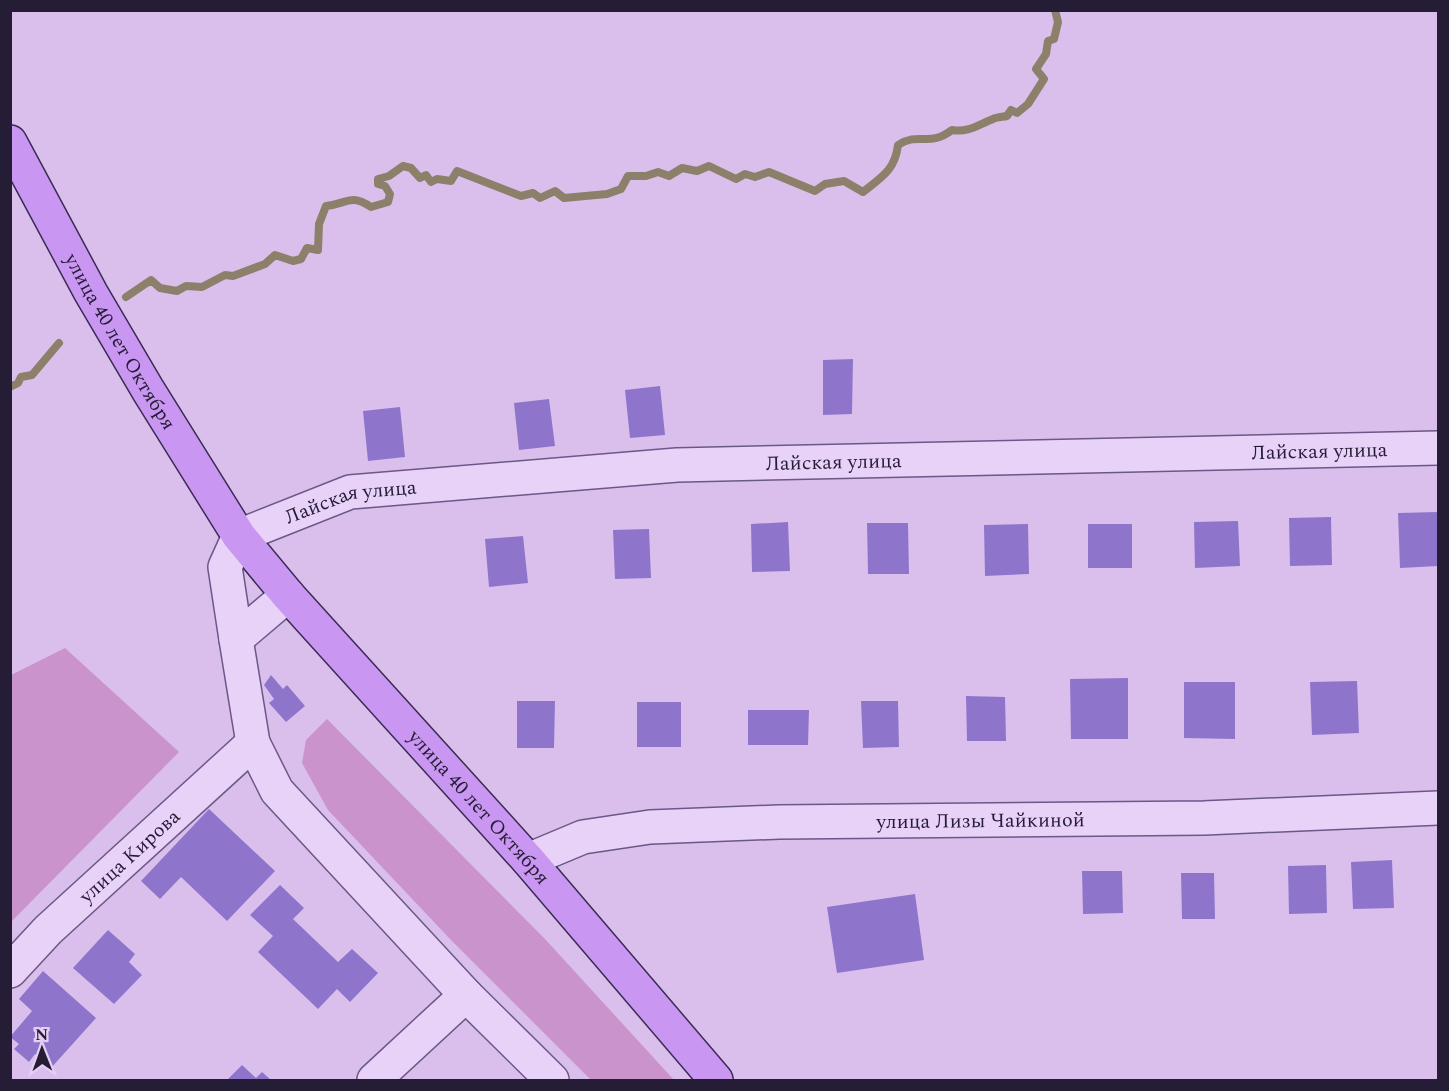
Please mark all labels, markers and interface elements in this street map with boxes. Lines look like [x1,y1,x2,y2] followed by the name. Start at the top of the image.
[56,247,183,436] street label: улица 40 лет Октября
[1251,435,1388,468] street label: Лайская улица
[765,446,902,479] street label: Лайская улица
[280,473,418,532] street label: Лайская улица
[400,722,557,892] street label: улица 40 лет Октября
[72,802,188,911] street label: улица Кирова
[875,805,1085,837] street label: улица Лизы Чайкиной
[12,1019,72,1079] north arrow
[35,1023,48,1047] text: N

